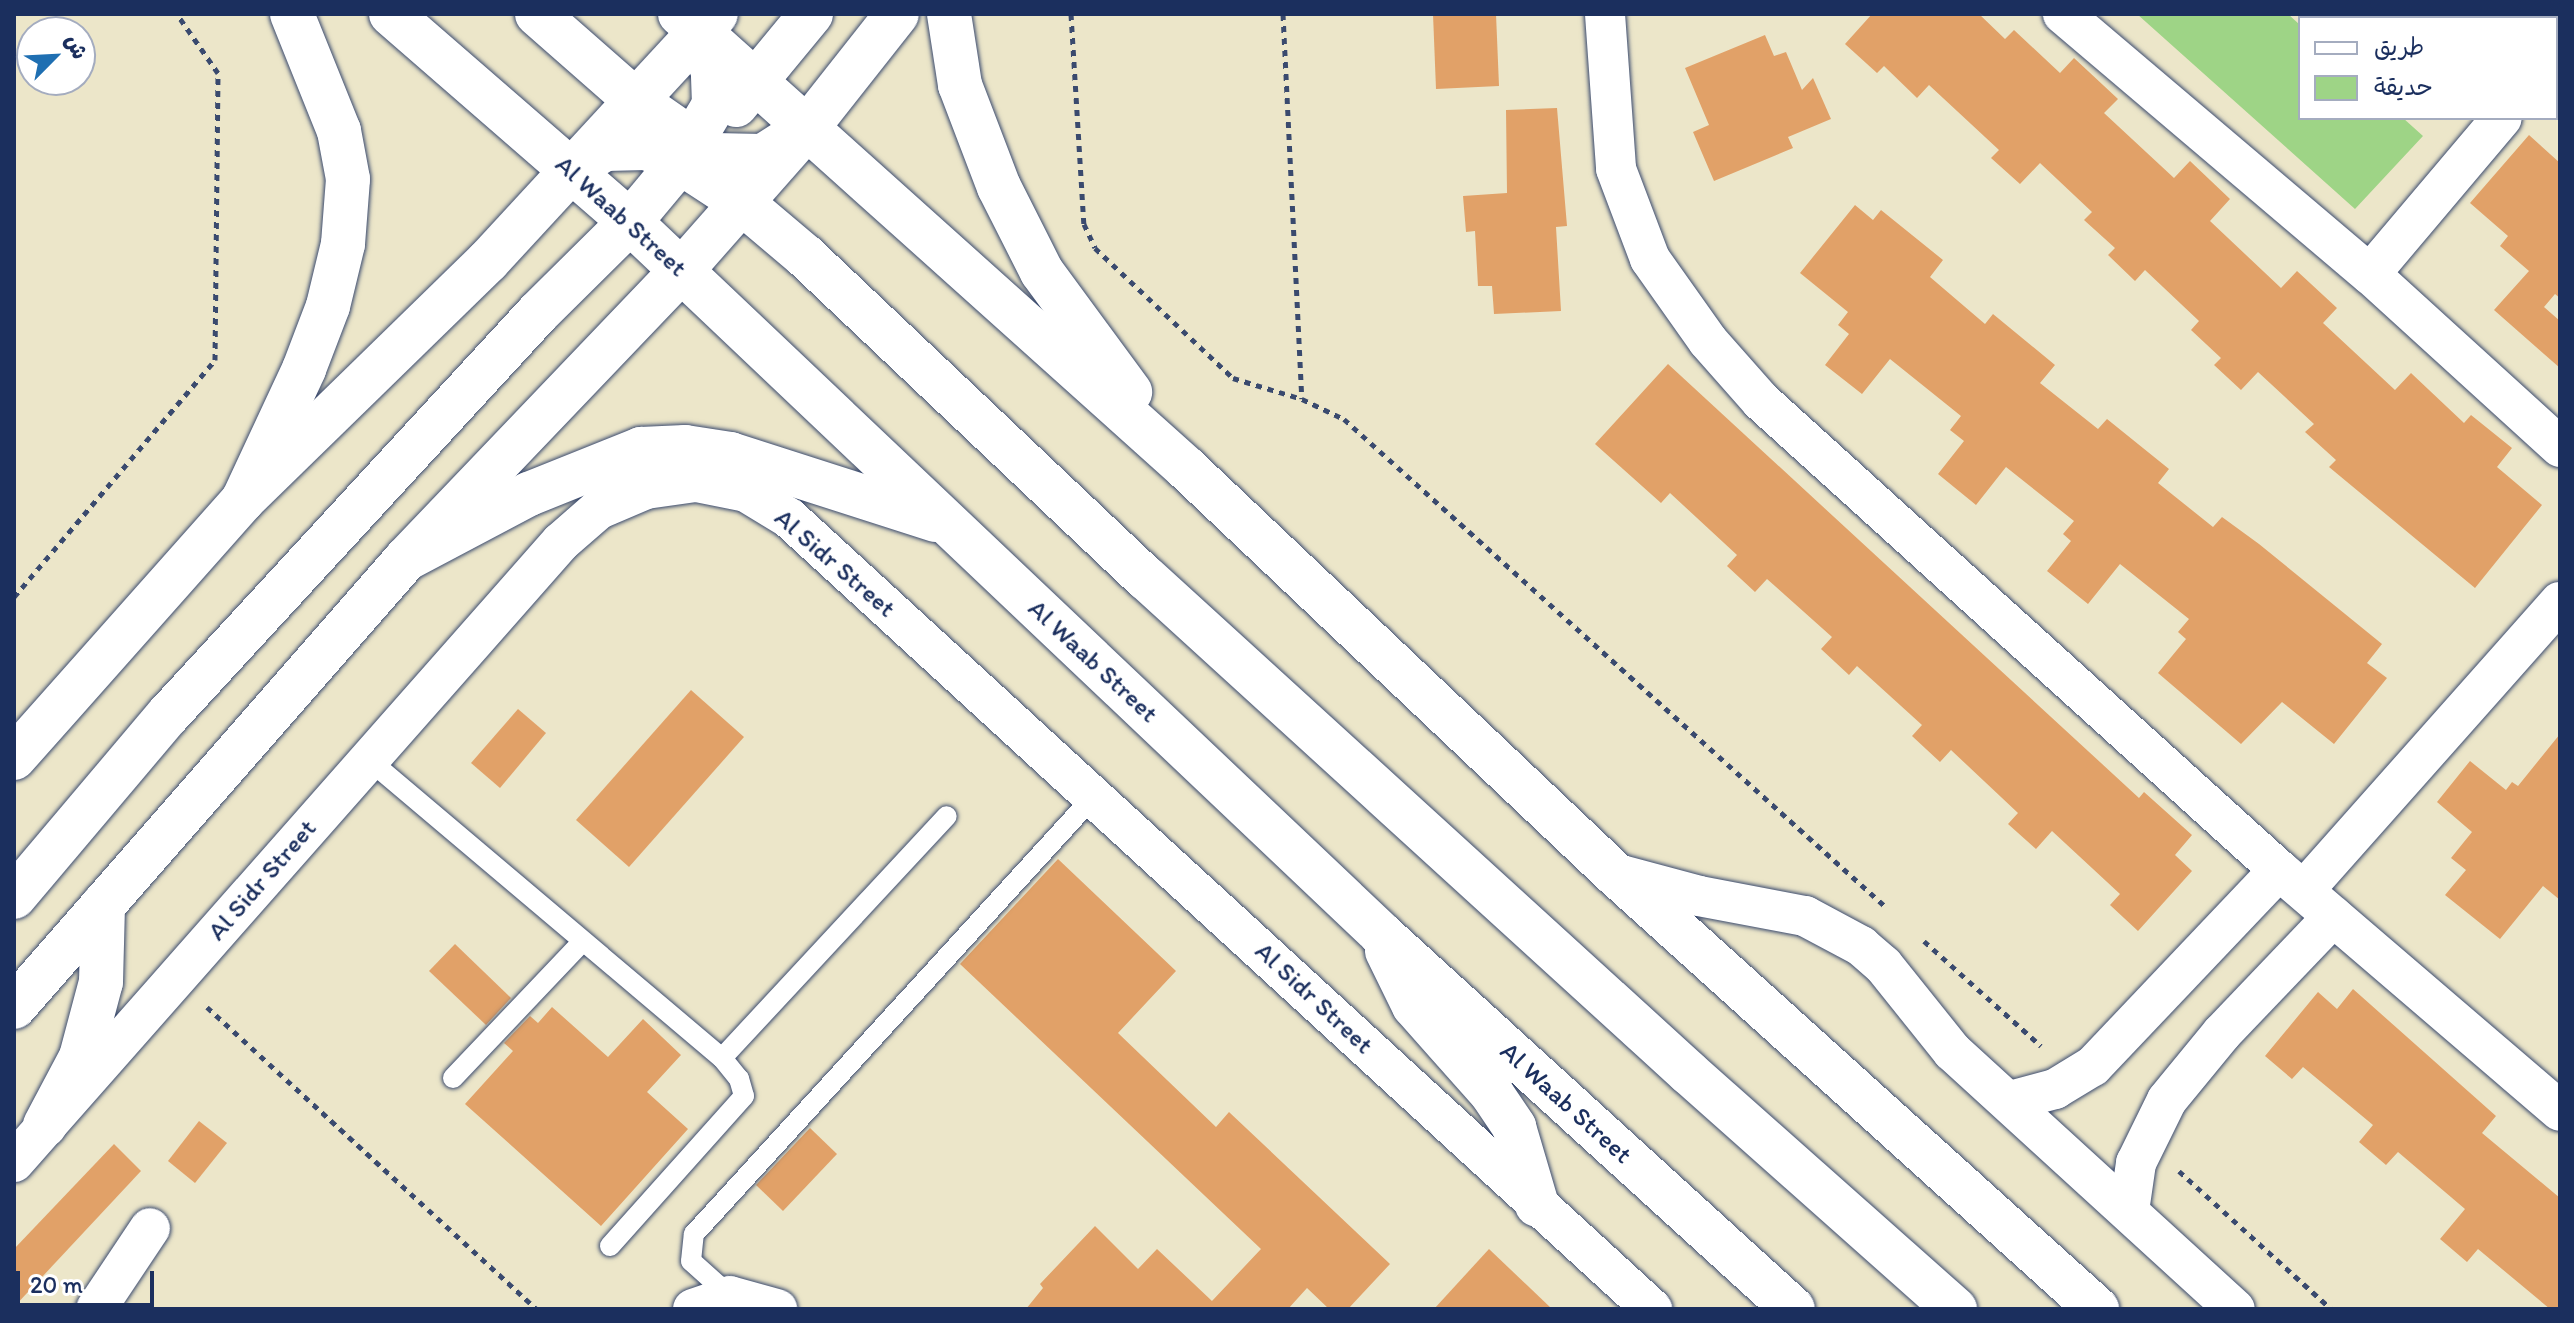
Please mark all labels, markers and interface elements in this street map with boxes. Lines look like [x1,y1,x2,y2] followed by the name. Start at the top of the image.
[16,16,96,96] north arrow
[2298,16,2558,120] legend
[59,30,94,63] text: ش
[2374,32,2424,61] text: طريق
[2374,72,2433,101] text: حديقة
[549,149,693,283] street label: Al Waab Street
[768,502,902,624] street label: Al Sidr Street
[1022,593,1164,729] street label: Al Waab Street
[201,813,323,947] street label: Al Sidr Street
[1249,935,1379,1061] street label: Al Sidr Street
[1494,1036,1638,1170] street label: Al Waab Street
[20,1255,158,1305] scale bar
[30,1270,83,1299] text: 20 m

